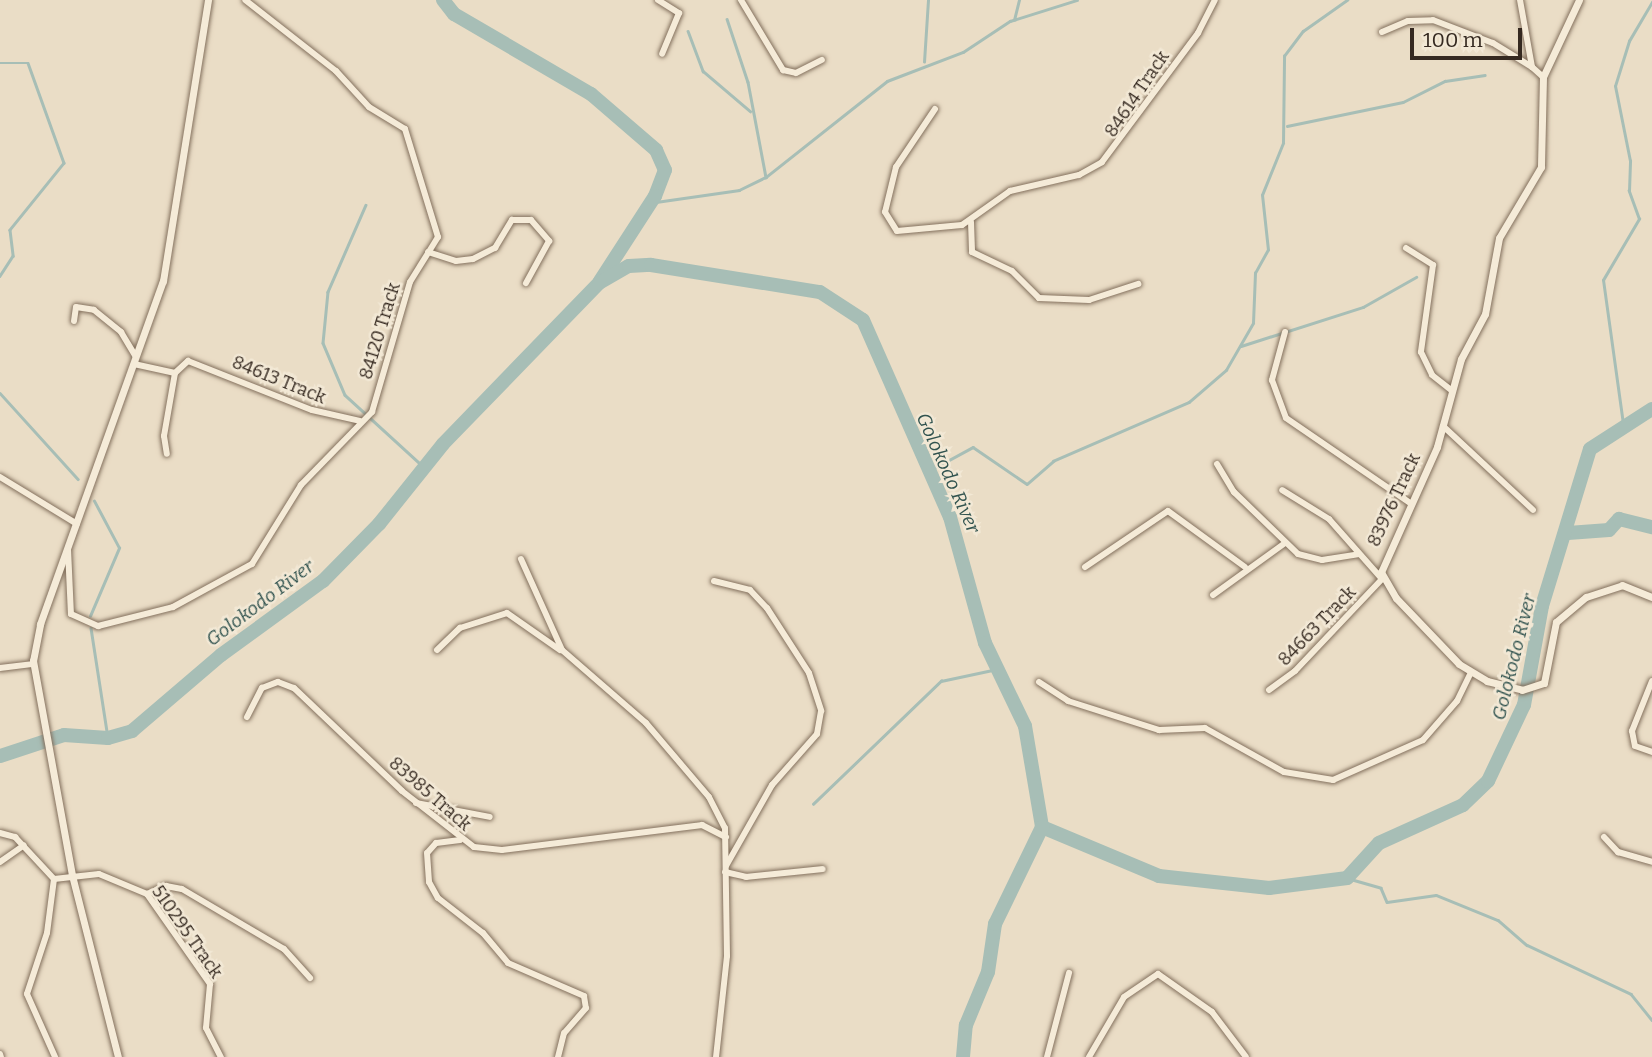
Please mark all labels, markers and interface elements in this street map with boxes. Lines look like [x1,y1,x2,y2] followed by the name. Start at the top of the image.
[1414,14,1526,58] scale bar
[1423,27,1483,53] text: 100 m
[1100,47,1174,141] street label: 84614 Track
[355,280,405,382] street label: 84120 Track
[229,351,329,409] street label: 84613 Track
[911,409,985,537] water label: Golokodo River
[1363,450,1425,550] street label: 83976 Track
[202,555,318,651] water label: Golokodo River
[1274,582,1360,670] street label: 84663 Track
[1487,592,1541,722] water label: Golokodo River
[385,752,475,836] street label: 83985 Track
[147,881,227,983] street label: 510295 Track

